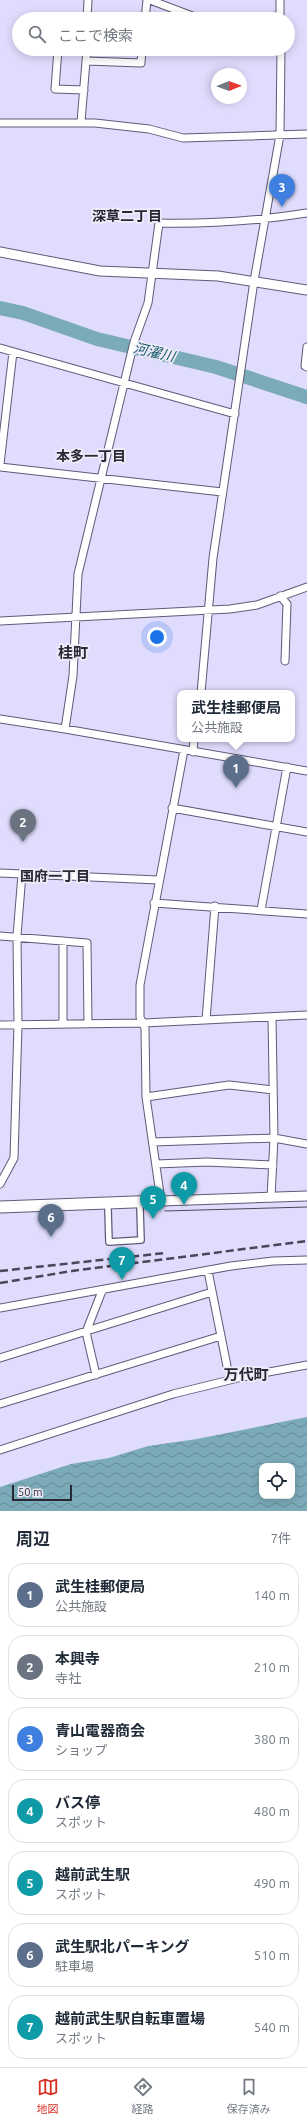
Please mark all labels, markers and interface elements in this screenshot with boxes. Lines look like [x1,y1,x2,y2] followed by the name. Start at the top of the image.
[12,12,295,56] search box
[26,23,48,45] icon: search
[58,27,133,44] text: ここで検索
[211,68,247,104] north arrow
[269,174,295,207] pin: 3
[92,208,162,224] district label: 深草二丁目
[132,339,178,365] water label: 河濯川
[56,448,126,464] district label: 本多一丁目
[147,627,167,647] your location
[58,644,88,661] district label: 桂町
[177,690,295,742] popup
[191,699,281,716] text: 武生桂郵便局
[191,720,243,734] text: 公共施設
[223,755,249,788] pin: 1
[10,809,36,842] pin: 2
[20,868,90,884] district label: 国府一丁目
[171,1172,197,1205] pin: 4
[140,1186,166,1219] pin: 5
[38,1204,64,1237] pin: 6
[109,1247,135,1280] pin: 7
[223,1366,269,1383] district label: 万代町
[259,1463,295,1499] map controls
[259,1463,295,1499] button: locate
[12,1483,72,1502] scale bar
[18,1486,42,1498] text: 50 m
[16,1529,50,1548] text: 周辺
[271,1531,291,1545] text: 7件
[55,1578,145,1595] text: 武生桂郵便局
[26,1588,34,1602] text: 1
[254,1588,290,1602] text: 140 m
[55,1599,107,1613] text: 公共施設
[55,1650,100,1667] text: 本興寺
[26,1660,34,1674] text: 2
[254,1660,290,1674] text: 210 m
[55,1671,81,1685] text: 寺社
[55,1722,145,1739] text: 青山電器商会
[26,1732,34,1746] text: 3
[254,1732,290,1746] text: 380 m
[55,1743,107,1757] text: ショップ
[55,1794,100,1811] text: バス停
[26,1804,34,1818] text: 4
[254,1804,290,1818] text: 480 m
[55,1815,107,1829] text: スポット
[55,1866,130,1883] text: 越前武生駅
[26,1876,34,1890] text: 5
[254,1876,290,1890] text: 490 m
[55,1887,107,1901] text: スポット
[55,1938,190,1955] text: 武生駅北パーキング
[26,1948,34,1962] text: 6
[254,1948,290,1962] text: 510 m
[55,1959,94,1973] text: 駐車場
[55,2010,205,2027] text: 越前武生駅自転車置場
[26,2020,34,2034] text: 7
[254,2020,290,2034] text: 540 m
[55,2031,107,2045] text: スポット
[37,2076,59,2116] tab: 地図
[132,2076,154,2116] tab: 経路
[227,2076,271,2116] tab: 保存済み

